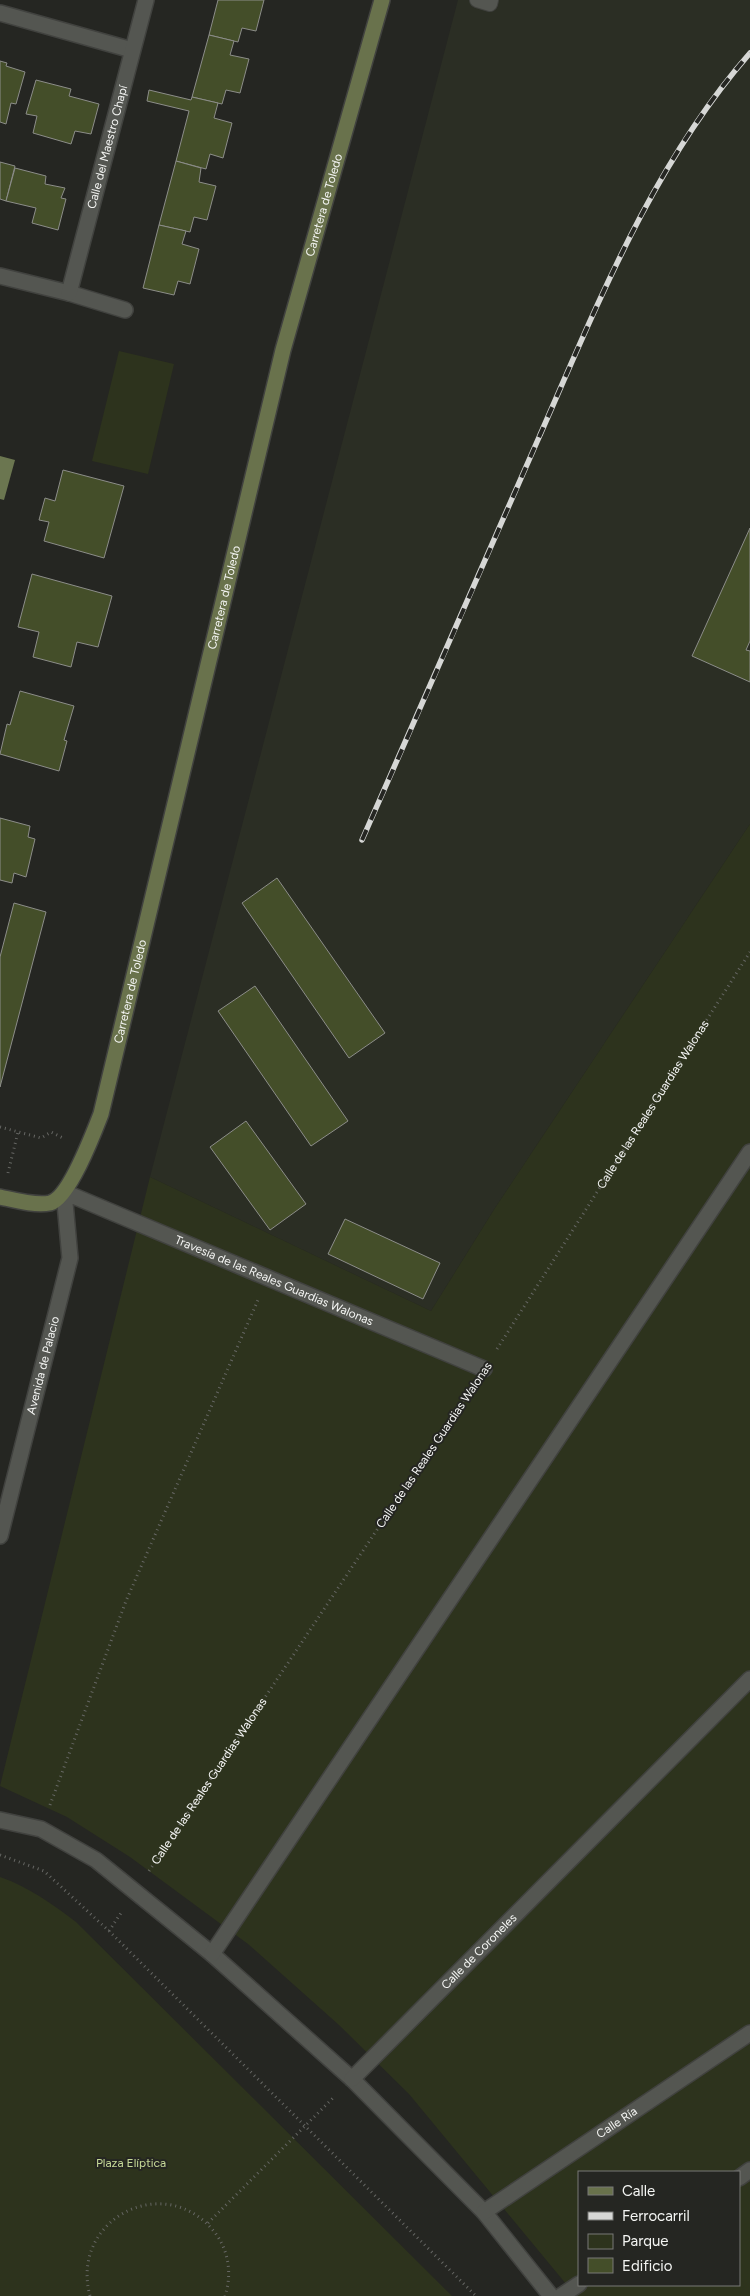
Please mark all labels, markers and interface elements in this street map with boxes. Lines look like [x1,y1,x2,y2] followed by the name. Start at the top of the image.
[84,83,131,210] street label: Calle del Maestro Chapí
[303,152,345,258] street label: Carretera de Toledo
[205,544,243,651] street label: Carretera de Toledo
[111,938,149,1045] street label: Carretera de Toledo
[594,1017,712,1191] street label: Calle de las Reales Guardias Walonas
[173,1233,376,1329] street label: Travesía de las Reales Guardias Walonas
[24,1315,62,1416] street label: Avenida de Palacio
[373,1359,495,1531] street label: Calle de las Reales Guardias Walonas
[148,1695,270,1867] street label: Calle de las Reales Guardias Walonas
[438,1910,520,1992] street label: Calle de Coroneles
[594,2104,640,2141] street label: Calle Ría
[96,2156,166,2170] park label: Plaza Elíptica
[578,2171,740,2286] legend
[622,2182,655,2200] text: Calle
[622,2207,690,2225] text: Ferrocarril
[622,2232,669,2250] text: Parque
[622,2257,673,2275] text: Edificio

